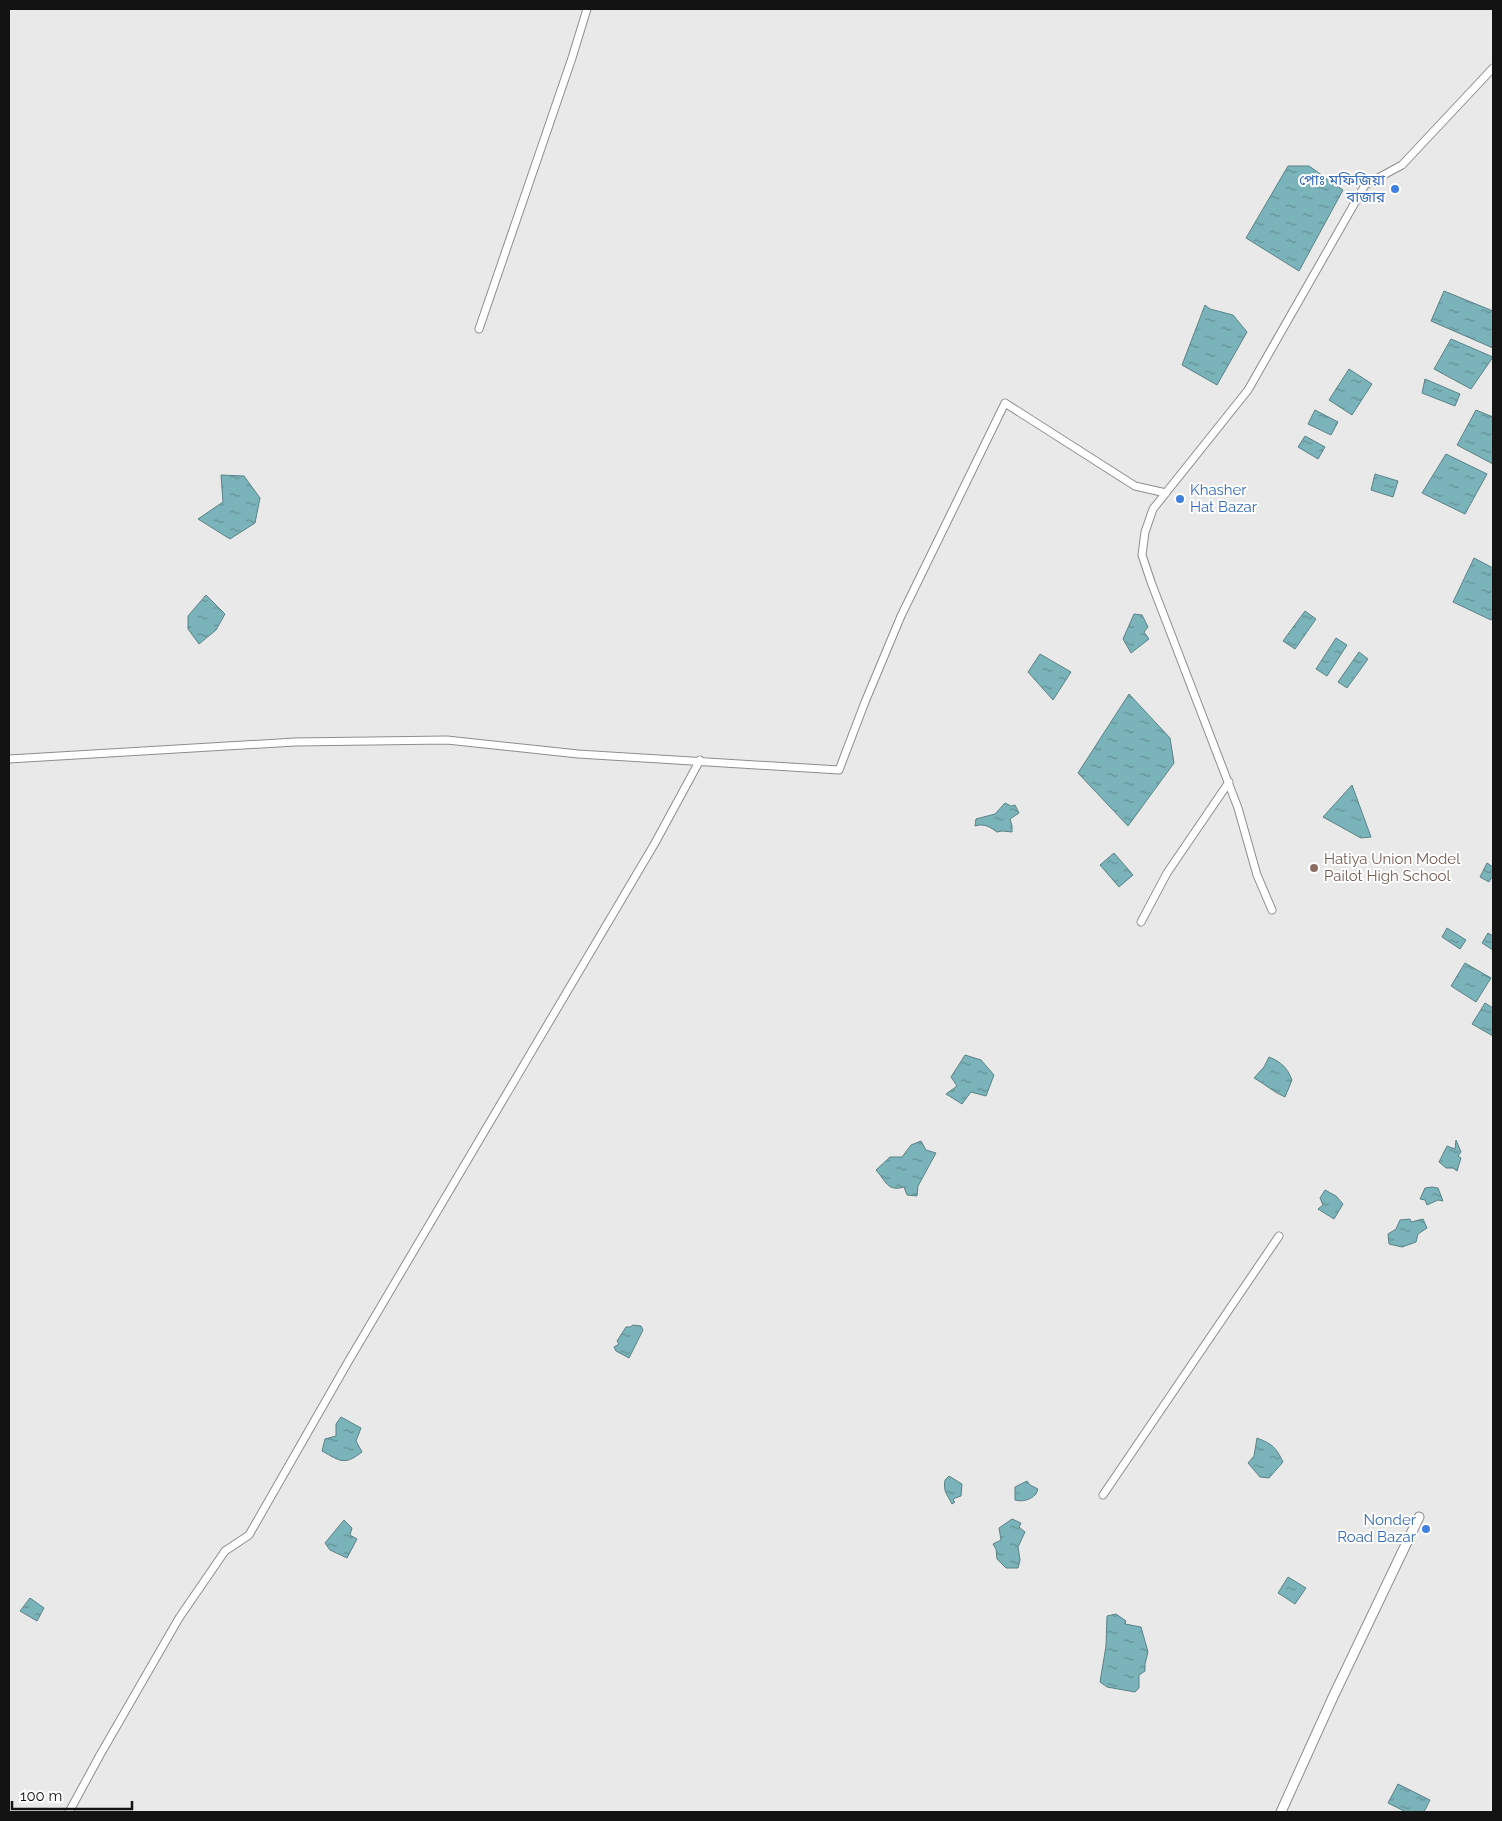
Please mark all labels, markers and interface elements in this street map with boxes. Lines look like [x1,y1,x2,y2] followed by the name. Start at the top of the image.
[1299,171,1386,206] place label: পোঃ মফিজিয়া বাজার
[1389,183,1401,195] marker: পোঃ মফিজিয়া বাজার
[1190,481,1258,516] place label: Khasher Hat Bazar
[1174,493,1186,505] marker: Khasher Hat Bazar
[1324,850,1461,885] place label: Hatiya Union Model Pailot High School
[1308,862,1320,874] marker: Hatiya Union Model Pailot High School
[1337,1511,1417,1546] place label: Nonder Road Bazar
[1420,1523,1432,1535] marker: Nonder Road Bazar
[12,1778,132,1810] scale bar
[20,1787,62,1805] text: 100 m

